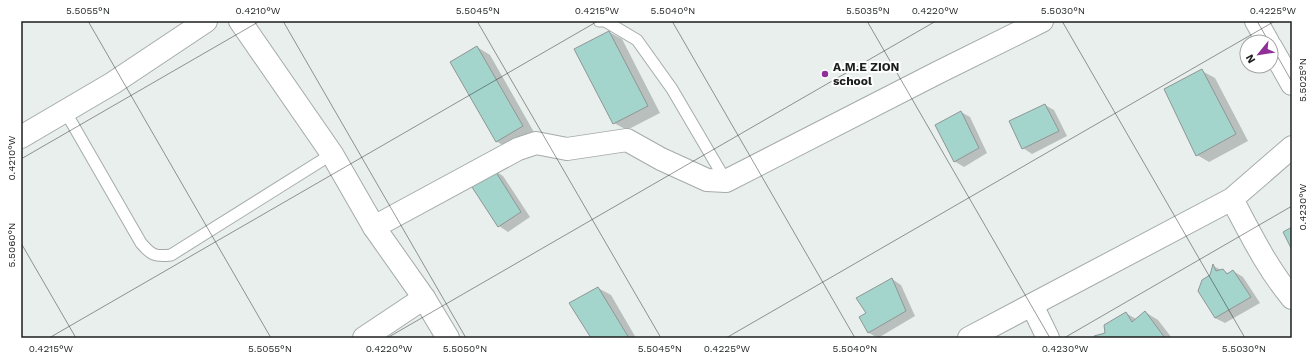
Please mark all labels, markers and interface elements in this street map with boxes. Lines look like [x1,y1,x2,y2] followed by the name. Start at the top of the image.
[66,5,110,16] text: 5.5055°N
[236,5,281,16] text: 0.4210°W
[456,5,500,16] text: 5.5045°N
[575,5,620,16] text: 0.4215°W
[651,5,695,16] text: 5.5040°N
[846,5,890,16] text: 5.5035°N
[912,5,959,16] text: 0.4220°W
[1041,5,1085,16] text: 5.5030°N
[1250,5,1297,16] text: 0.4225°W
[1239,34,1279,74] north arrow
[1243,52,1258,66] text: N
[1297,58,1308,102] text: 5.5025°N
[833,60,900,88] place label: A.M.E ZION school
[820,69,830,79] marker: A.M.E ZION school
[6,135,17,180] text: 0.4210°W
[1297,183,1308,230] text: 0.4230°W
[6,223,17,267] text: 5.5060°N
[29,343,74,354] text: 0.4215°W
[248,343,292,354] text: 5.5055°N
[366,343,413,354] text: 0.4220°W
[443,343,487,354] text: 5.5050°N
[638,343,682,354] text: 5.5045°N
[704,343,751,354] text: 0.4225°W
[833,343,877,354] text: 5.5040°N
[1042,343,1089,354] text: 0.4230°W
[1222,343,1266,354] text: 5.5030°N

